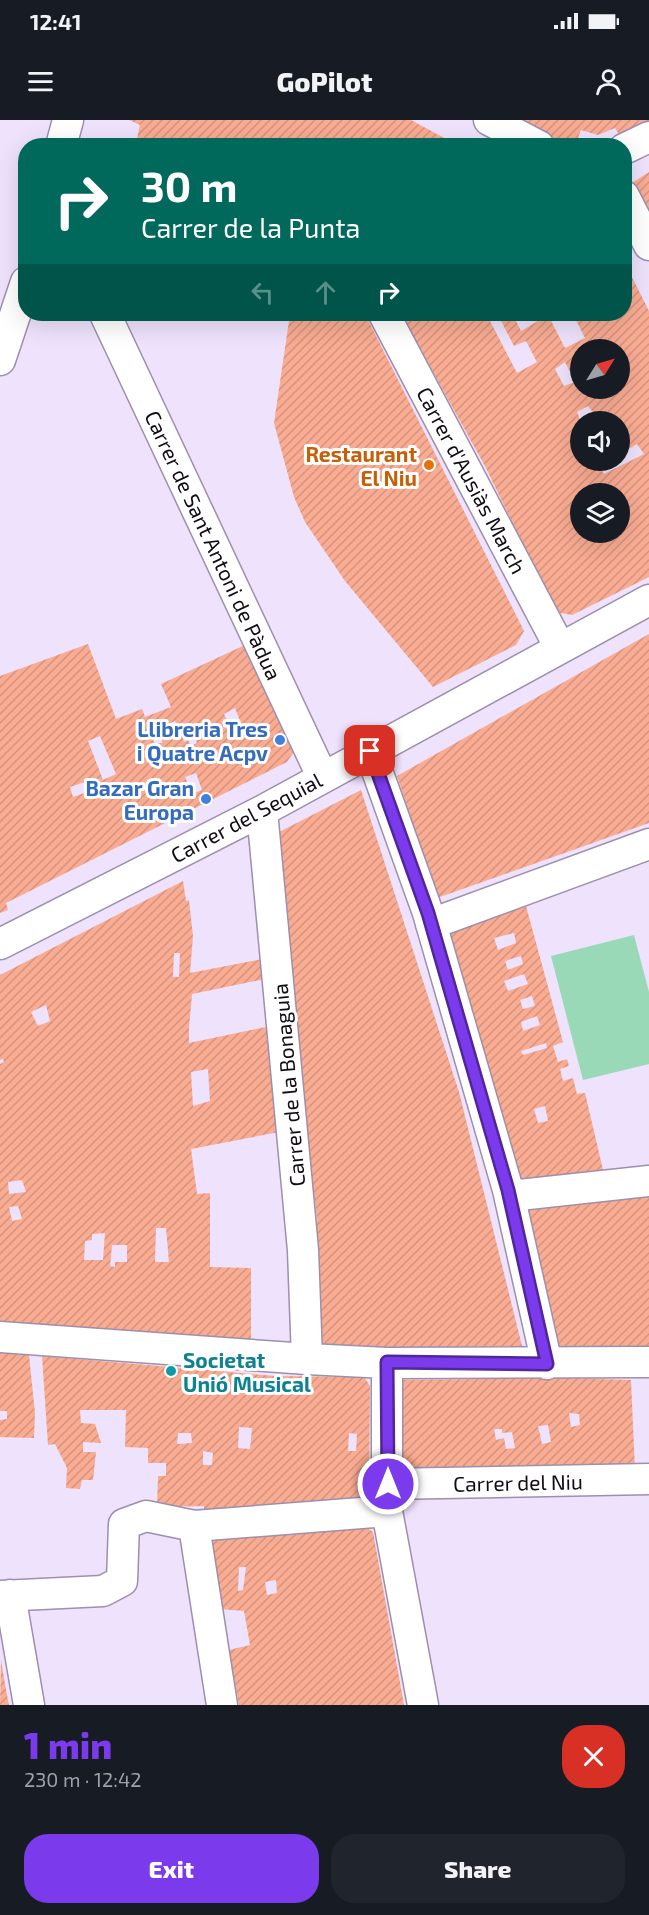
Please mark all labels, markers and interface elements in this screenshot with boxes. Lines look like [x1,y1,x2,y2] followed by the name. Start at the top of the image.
[30,8,81,34] text: 12:41
[24,65,57,98] icon: menu
[277,65,372,97] text: GoPilot
[592,65,625,98] icon: person
[141,160,237,210] text: 30 m
[42,162,120,240] icon: right
[141,211,360,243] text: Carrer de la Punta
[246,276,279,309] icon: left
[309,276,342,309] icon: ahead
[372,276,405,309] icon: right
[570,339,630,399] north arrow
[570,339,630,543] map controls
[412,382,532,578] street label: Carrer d'Ausiàs March
[140,406,288,684] street label: Carrer de Sant Antoni de Pàdua
[570,411,630,471] button: sound
[305,441,417,490] place label: Restaurant El Niu
[422,458,436,472] marker: Restaurant El Niu
[570,483,630,543] button: layers
[137,716,268,766] place label: Llibreria Tres i Quatre Acpv
[344,725,395,776] pin
[273,733,287,747] marker: Llibreria Tres i Quatre Acpv
[353,734,386,767] icon: arrive
[166,766,327,867] street label: Carrer del Sequial
[85,775,194,824] place label: Bazar Gran Europa
[199,792,213,806] marker: Bazar Gran Europa
[267,983,309,1187] street label: Carrer de la Bonaguia
[183,1347,311,1396] place label: Societat Unió Musical
[164,1364,178,1378] marker: Societat Unió Musical
[356,1452,420,1516] position arrow
[453,1468,583,1496] street label: Carrer del Niu
[24,1723,112,1766] text: 1 min
[562,1725,625,1788] button: close
[24,1767,142,1791] text: 230 m · 12:42
[24,1834,319,1903] button: Exit
[331,1834,625,1903] button: Share

